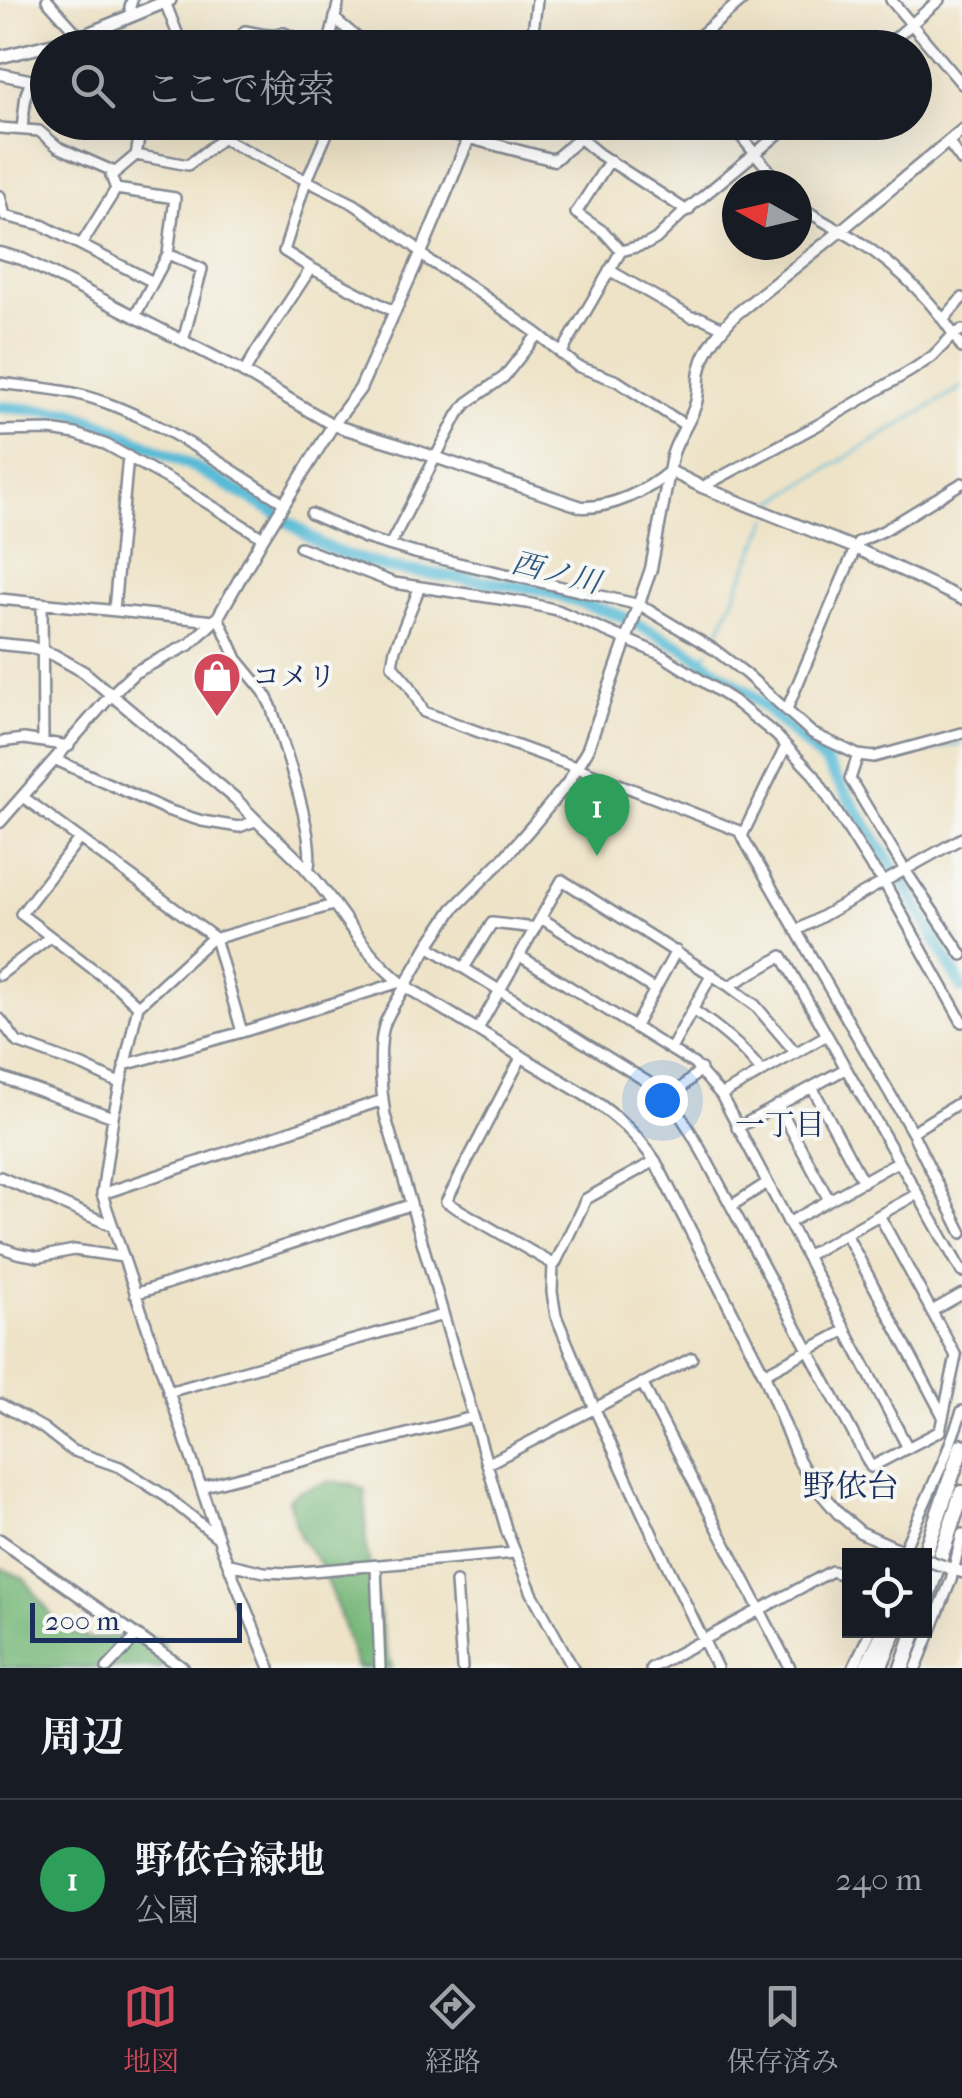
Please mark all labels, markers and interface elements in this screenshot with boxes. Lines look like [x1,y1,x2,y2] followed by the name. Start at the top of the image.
[30,30,932,140] search box
[65,58,120,113] icon: search
[145,67,335,112] text: ここで検索
[722,170,812,260] north arrow
[508,545,607,602] water label: 西ノ川
[191,650,243,718] shop icon: コメリ
[252,660,336,693] place label: コメリ
[564,774,630,856] pin: 1
[637,1075,688,1126] your location
[735,1108,825,1143] district label: 一丁目
[803,1468,899,1505] district label: 野依台
[842,1548,932,1638] map controls
[842,1548,932,1638] button: locate
[30,1598,242,1642] scale bar
[45,1604,120,1637] text: 200 m
[40,1713,124,1762] text: 周辺
[135,1838,325,1883] text: 野依台緑地
[67,1861,78,1898] text: 1
[836,1861,922,1898] text: 240 m
[135,1892,199,1929] text: 公園
[123,1979,179,2079] tab: 地図
[425,1979,481,2079] tab: 経路
[727,1979,839,2079] tab: 保存済み

